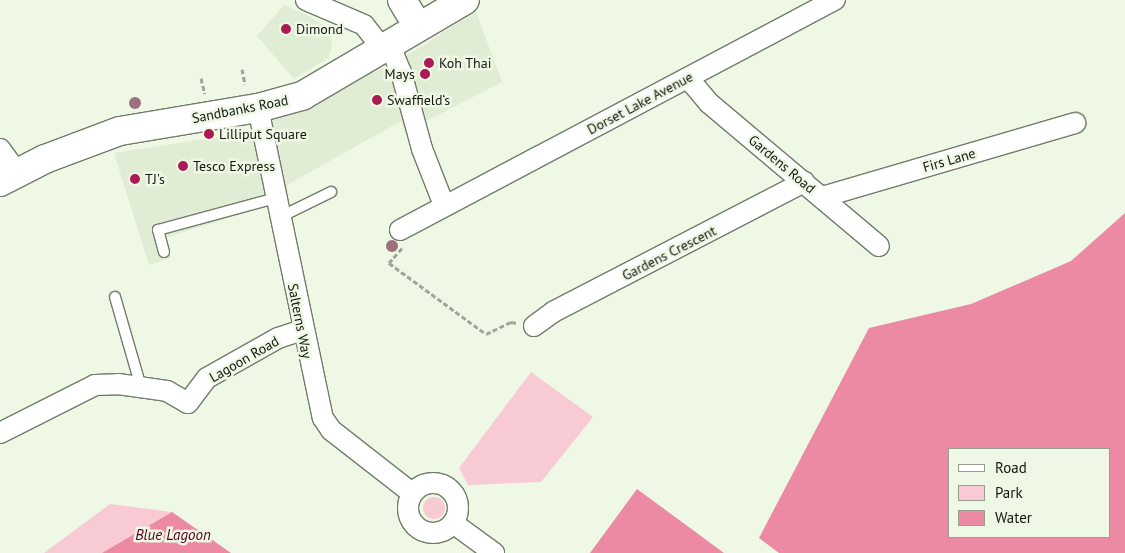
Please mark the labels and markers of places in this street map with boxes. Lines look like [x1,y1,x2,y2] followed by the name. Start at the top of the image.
[296,21,343,37] place label: Dimond
[280,23,292,35] marker: Dimond
[439,55,492,71] place label: Koh Thai
[423,57,435,69] marker: Koh Thai
[385,66,415,82] place label: Mays
[419,68,431,80] marker: Mays
[387,92,450,108] place label: Swaffield‘s
[371,94,383,106] marker: Swaffield‘s
[219,126,307,142] place label: Lilliput Square
[203,128,215,140] marker: Lilliput Square
[193,158,275,174] place label: Tesco Express
[177,160,189,172] marker: Tesco Express
[145,171,165,187] place label: TJ's
[129,173,141,185] marker: TJ's

